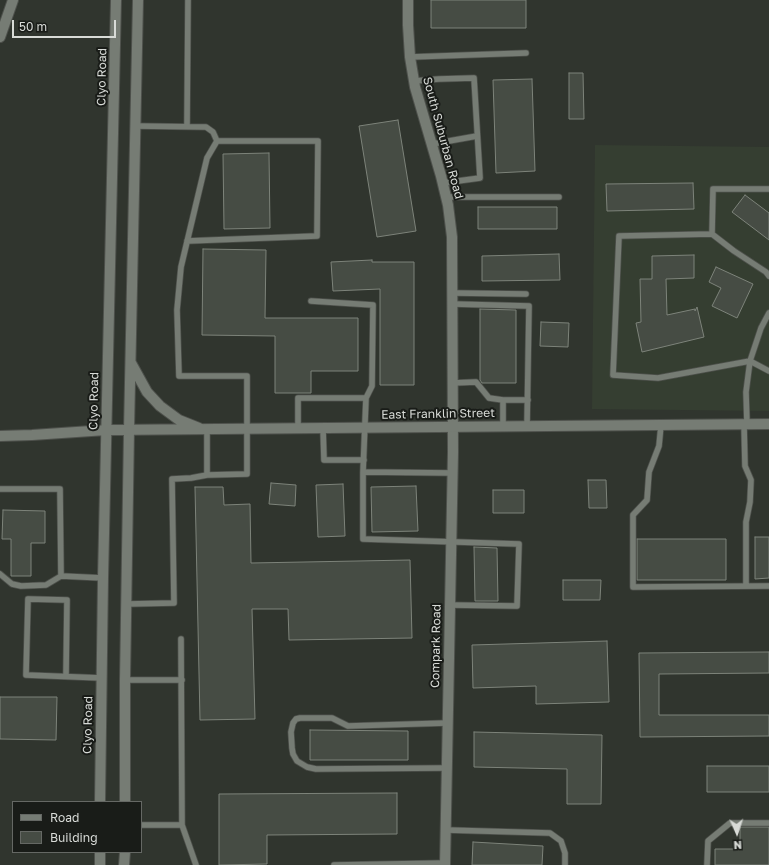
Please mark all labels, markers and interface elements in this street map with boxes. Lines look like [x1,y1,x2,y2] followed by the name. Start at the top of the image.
[14,12,118,38] scale bar
[19,19,47,34] text: 50 m
[94,48,110,106] street label: Clyo Road
[420,76,466,200] street label: South Suburban Road
[86,372,102,430] street label: Clyo Road
[381,406,495,422] street label: East Franklin Street
[428,604,444,688] street label: Compark Road
[80,696,96,754] street label: Clyo Road
[12,801,142,853] legend
[50,810,79,825] text: Road
[717,813,757,853] north arrow
[50,830,98,845] text: Building
[733,839,742,852] text: N

